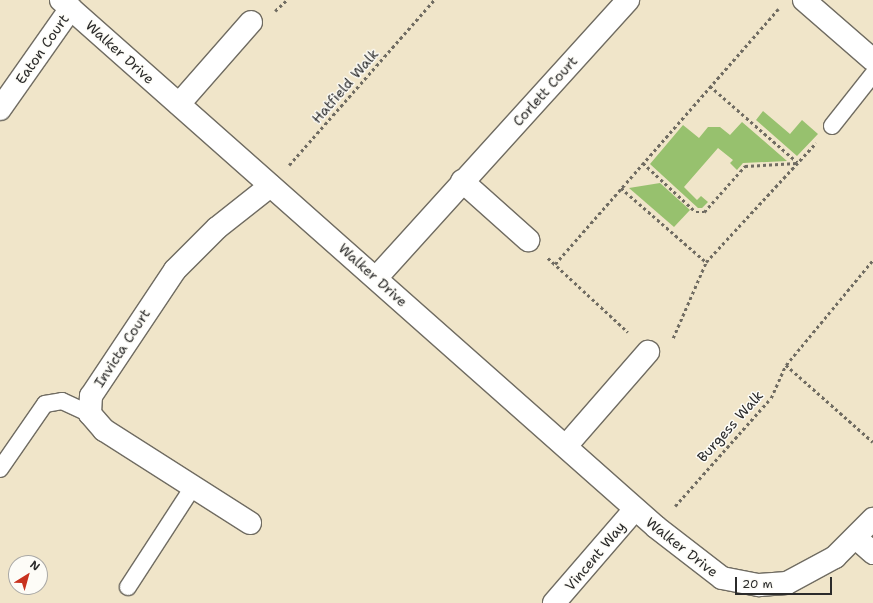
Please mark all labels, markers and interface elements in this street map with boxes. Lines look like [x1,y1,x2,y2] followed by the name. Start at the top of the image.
[12,11,72,87] street label: Eaton Court
[82,17,158,87] street label: Walker Drive
[308,45,382,127] street label: Hatfield Walk
[509,53,581,129] street label: Corlett Court
[335,240,411,310] street label: Walker Drive
[90,306,154,390] street label: Invicta Court
[693,387,767,465] street label: Burgess Walk
[643,514,721,580] street label: Walker Drive
[561,518,629,594] street label: Vincent Way
[8,555,48,595] north arrow
[27,557,43,574] text: N
[737,569,834,595] scale bar
[742,576,773,592] text: 20 m

